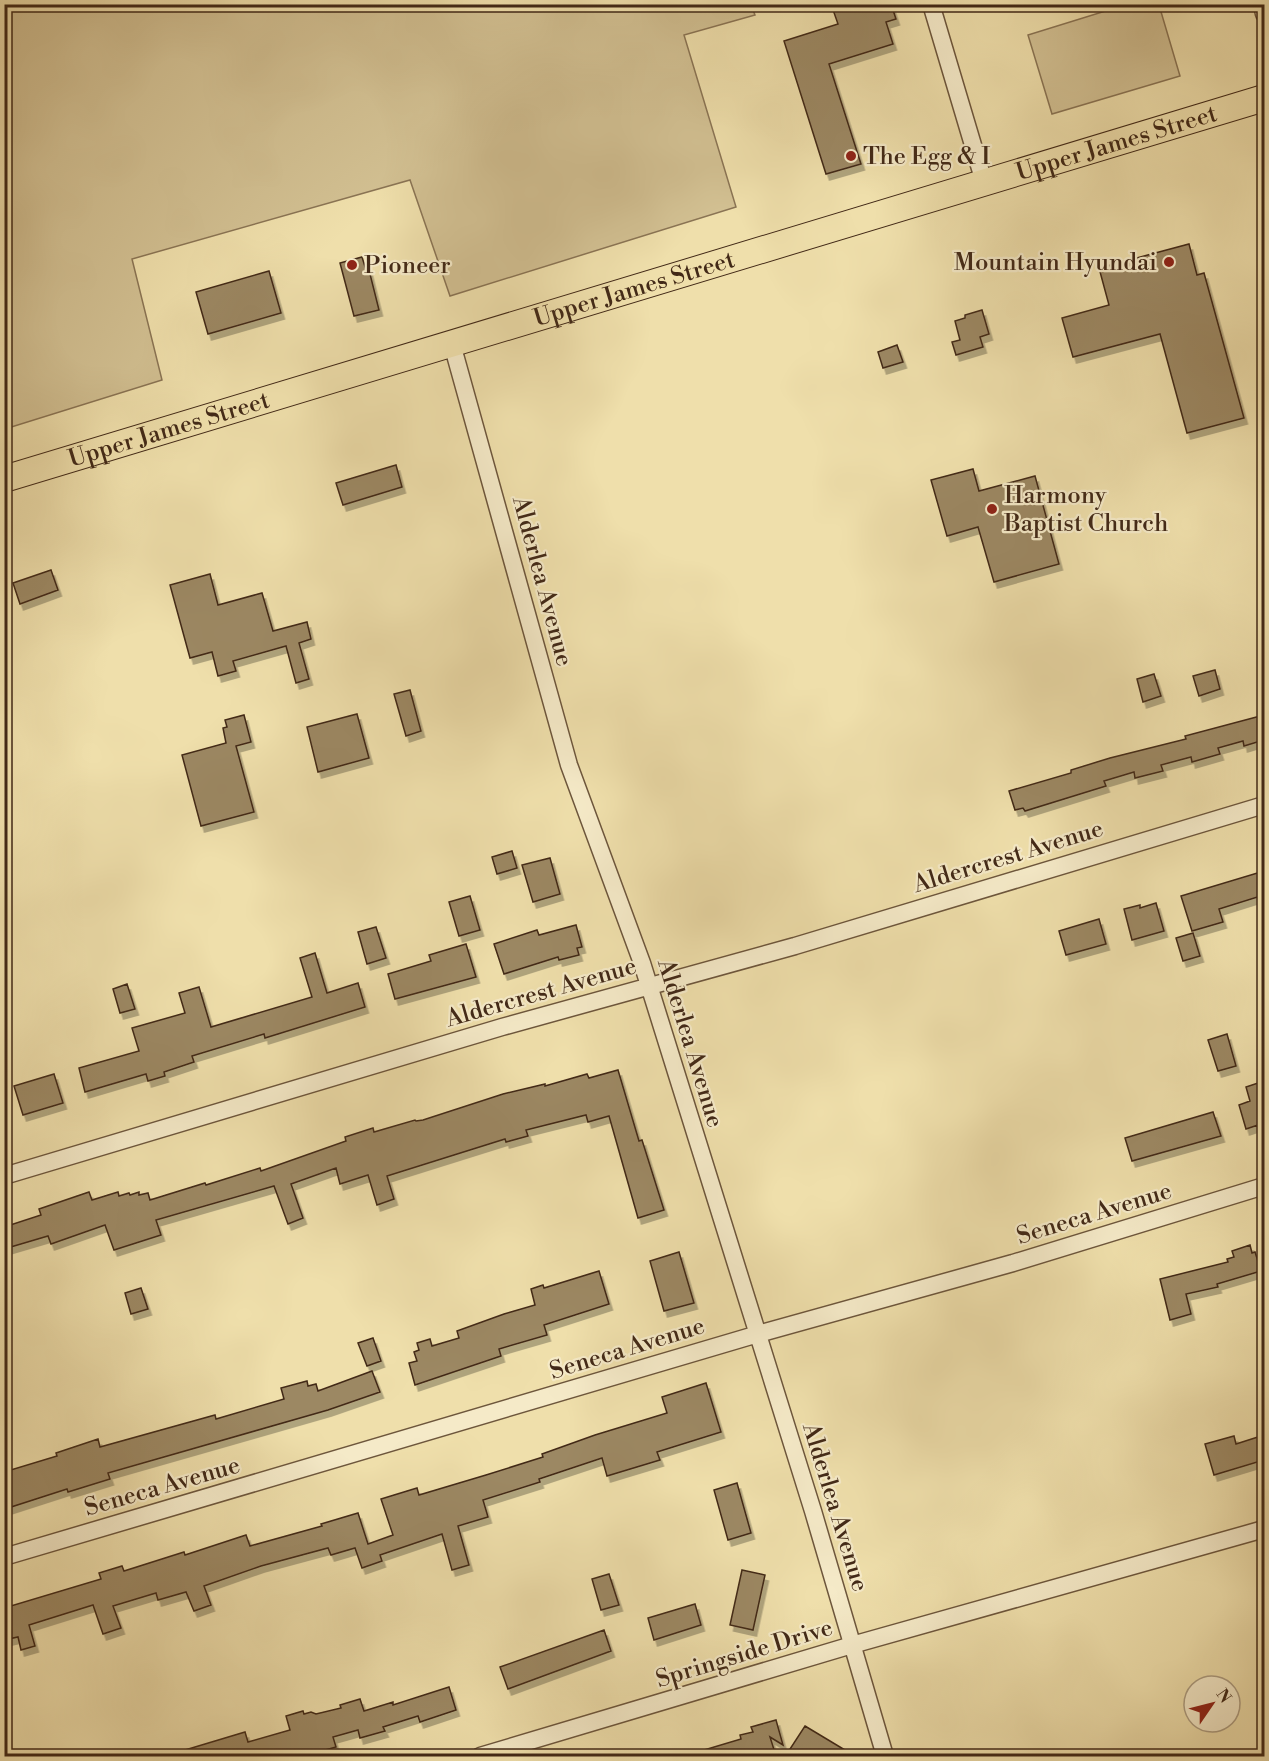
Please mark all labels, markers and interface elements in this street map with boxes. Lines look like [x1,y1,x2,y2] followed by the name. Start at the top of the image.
[1012,99,1221,188] street label: Upper James Street
[863,142,990,172] place label: The Egg & I
[844,149,858,163] marker: The Egg & I
[530,245,739,334] street label: Upper James Street
[954,248,1157,278] place label: Mountain Hyundai
[364,251,451,281] place label: Pioneer
[1162,255,1176,269] marker: Mountain Hyundai
[345,258,359,272] marker: Pioneer
[65,385,274,475] street label: Upper James Street
[1003,481,1168,539] place label: Harmony Baptist Church
[505,492,579,670] street label: Alderlea Avenue
[985,502,999,516] marker: Harmony Baptist Church
[909,814,1107,900] street label: Aldercrest Avenue
[441,951,640,1035] street label: Aldercrest Avenue
[650,954,730,1131] street label: Alderlea Avenue
[1013,1176,1175,1252] street label: Seneca Avenue
[546,1311,708,1387] street label: Seneca Avenue
[795,1418,875,1595] street label: Alderlea Avenue
[81,1450,244,1524] street label: Seneca Avenue
[652,1613,836,1695] street label: Springside Drive
[1182,1674,1242,1734] north arrow
[1212,1685,1235,1707] text: N

